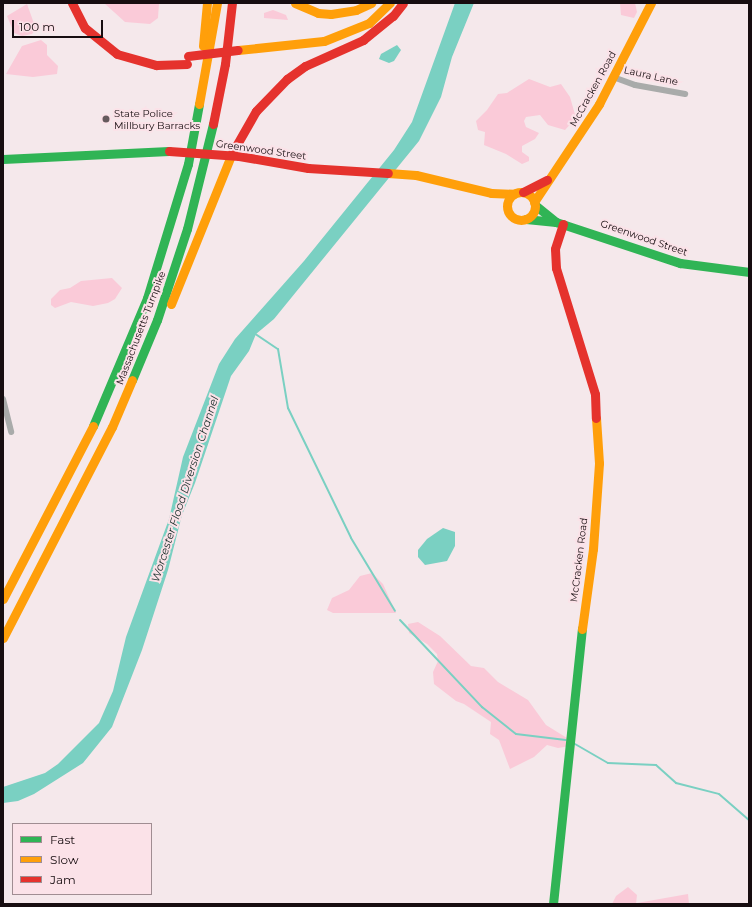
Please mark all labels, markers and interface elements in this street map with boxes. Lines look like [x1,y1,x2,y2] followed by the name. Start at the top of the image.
[14,12,105,38] scale bar
[19,19,55,34] text: 100 m
[567,49,619,129] street label: McCracken Road
[623,64,679,88] street label: Laura Lane
[114,107,200,130] place label: State Police Millbury Barracks
[101,114,111,124] marker: State Police Millbury Barracks
[215,138,307,162] street label: Greenwood Street
[599,217,689,259] street label: Greenwood Street
[114,269,168,387] street label: Massachusetts Turnpike
[149,394,221,584] water label: Worcester Flood Diversion Channel
[568,517,590,603] street label: McCracken Road
[12,823,152,895] legend
[50,832,75,847] text: Fast
[50,852,79,867] text: Slow
[50,872,76,887] text: Jam

